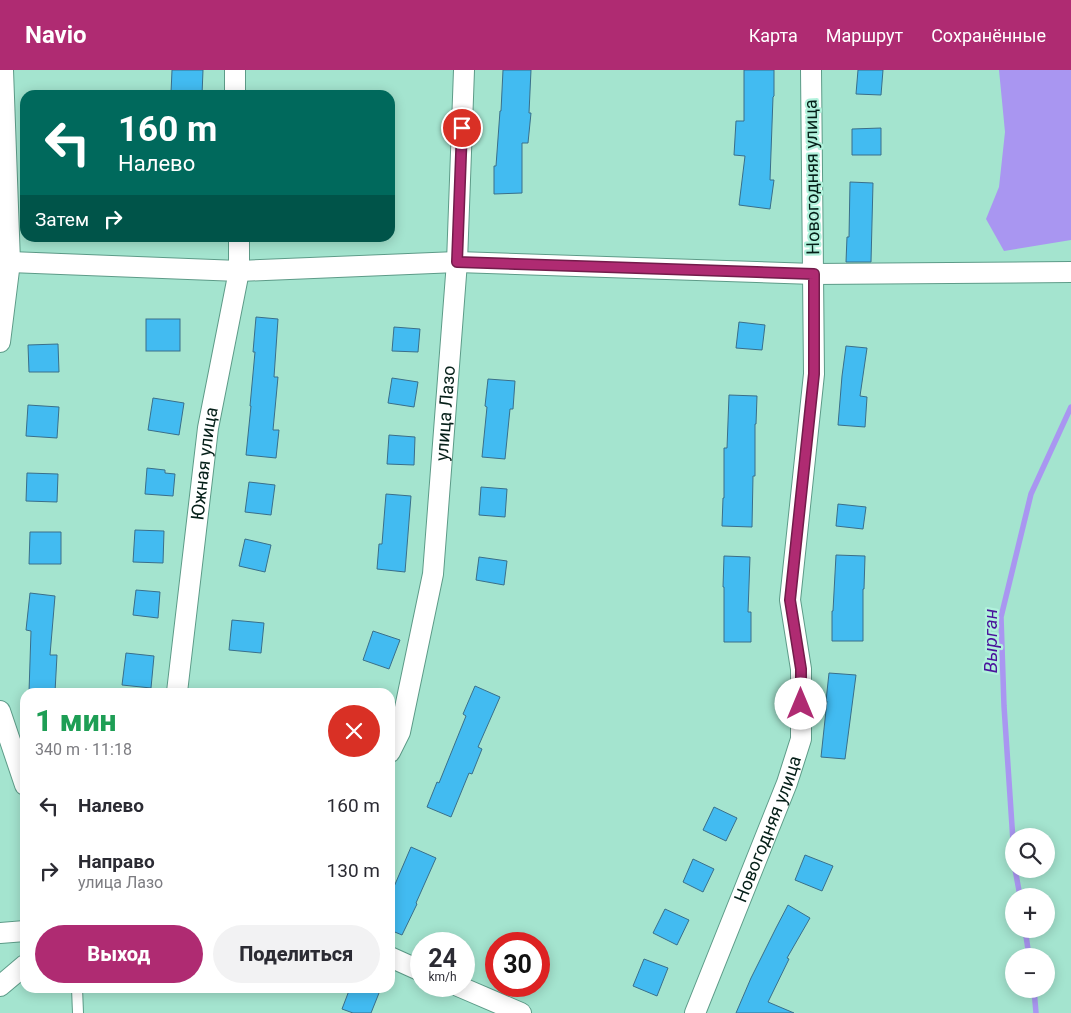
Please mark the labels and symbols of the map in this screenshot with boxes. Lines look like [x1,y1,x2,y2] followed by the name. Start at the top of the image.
[800,99,823,255] street label: Новогодняя улица
[441,107,483,149] pin
[431,365,459,462] street label: улица Лазо
[186,405,222,521] street label: Южная улица
[979,608,1002,673] water label: Вырган
[774,677,826,729] position arrow
[729,753,805,905] street label: Новогодняя улица
[485,932,550,997] speed limit sign: 30

